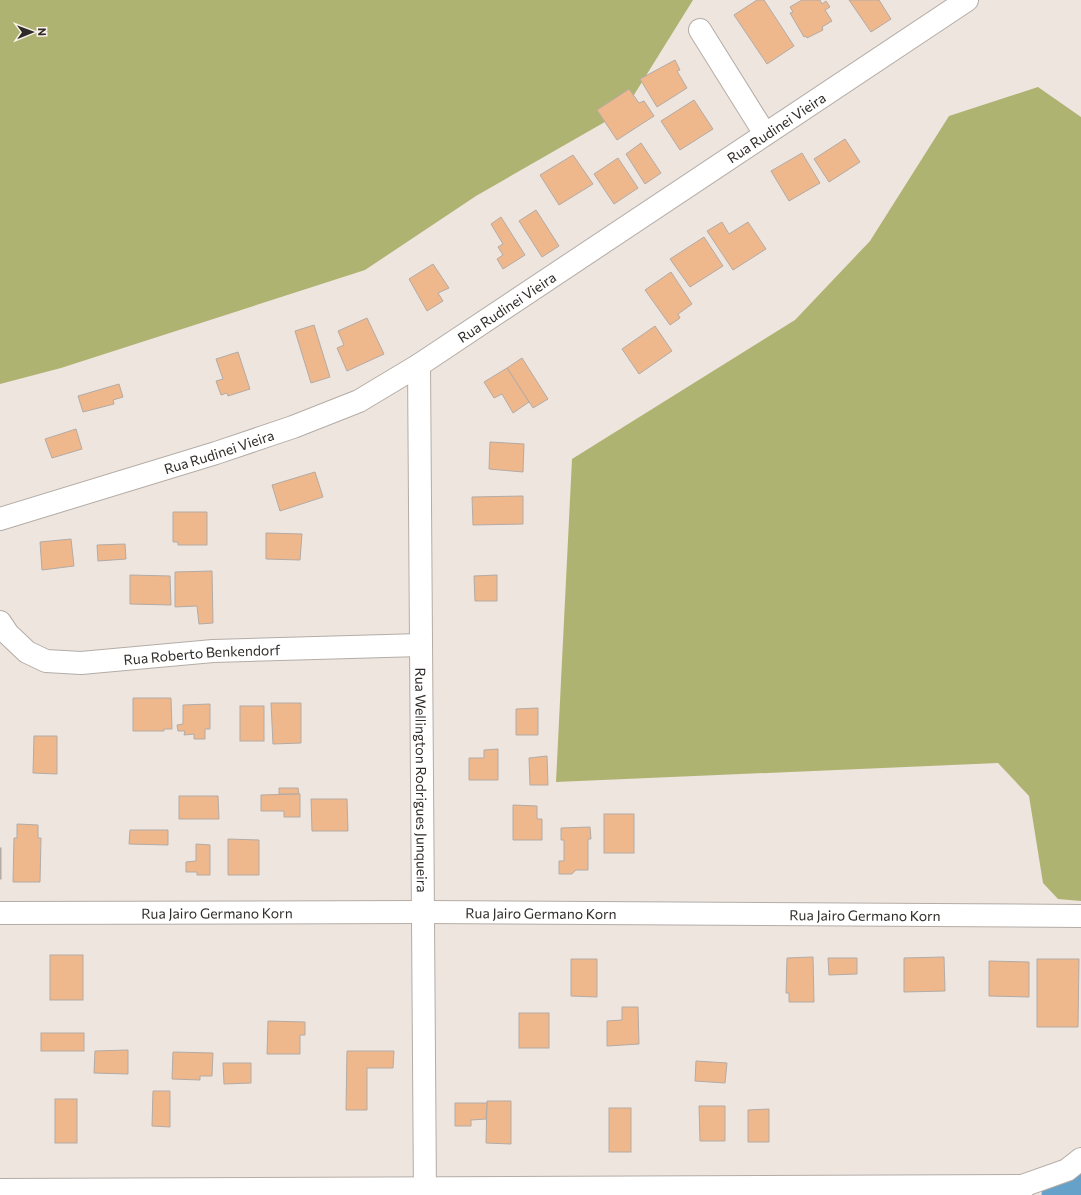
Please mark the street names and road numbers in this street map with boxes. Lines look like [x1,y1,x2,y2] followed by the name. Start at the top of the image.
[724,88,828,166] street label: Rua Rudinei Vieira
[454,268,559,346] street label: Rua Rudinei Vieira
[162,426,276,477] street label: Rua Rudinei Vieira
[123,641,281,668] street label: Rua Roberto Benkendorf
[413,667,431,893] street label: Rua Wellington Rodrigues Junqueira
[141,904,293,921] street label: Rua Jairo Germano Korn
[465,904,617,922] street label: Rua Jairo Germano Korn
[789,906,941,924] street label: Rua Jairo Germano Korn

